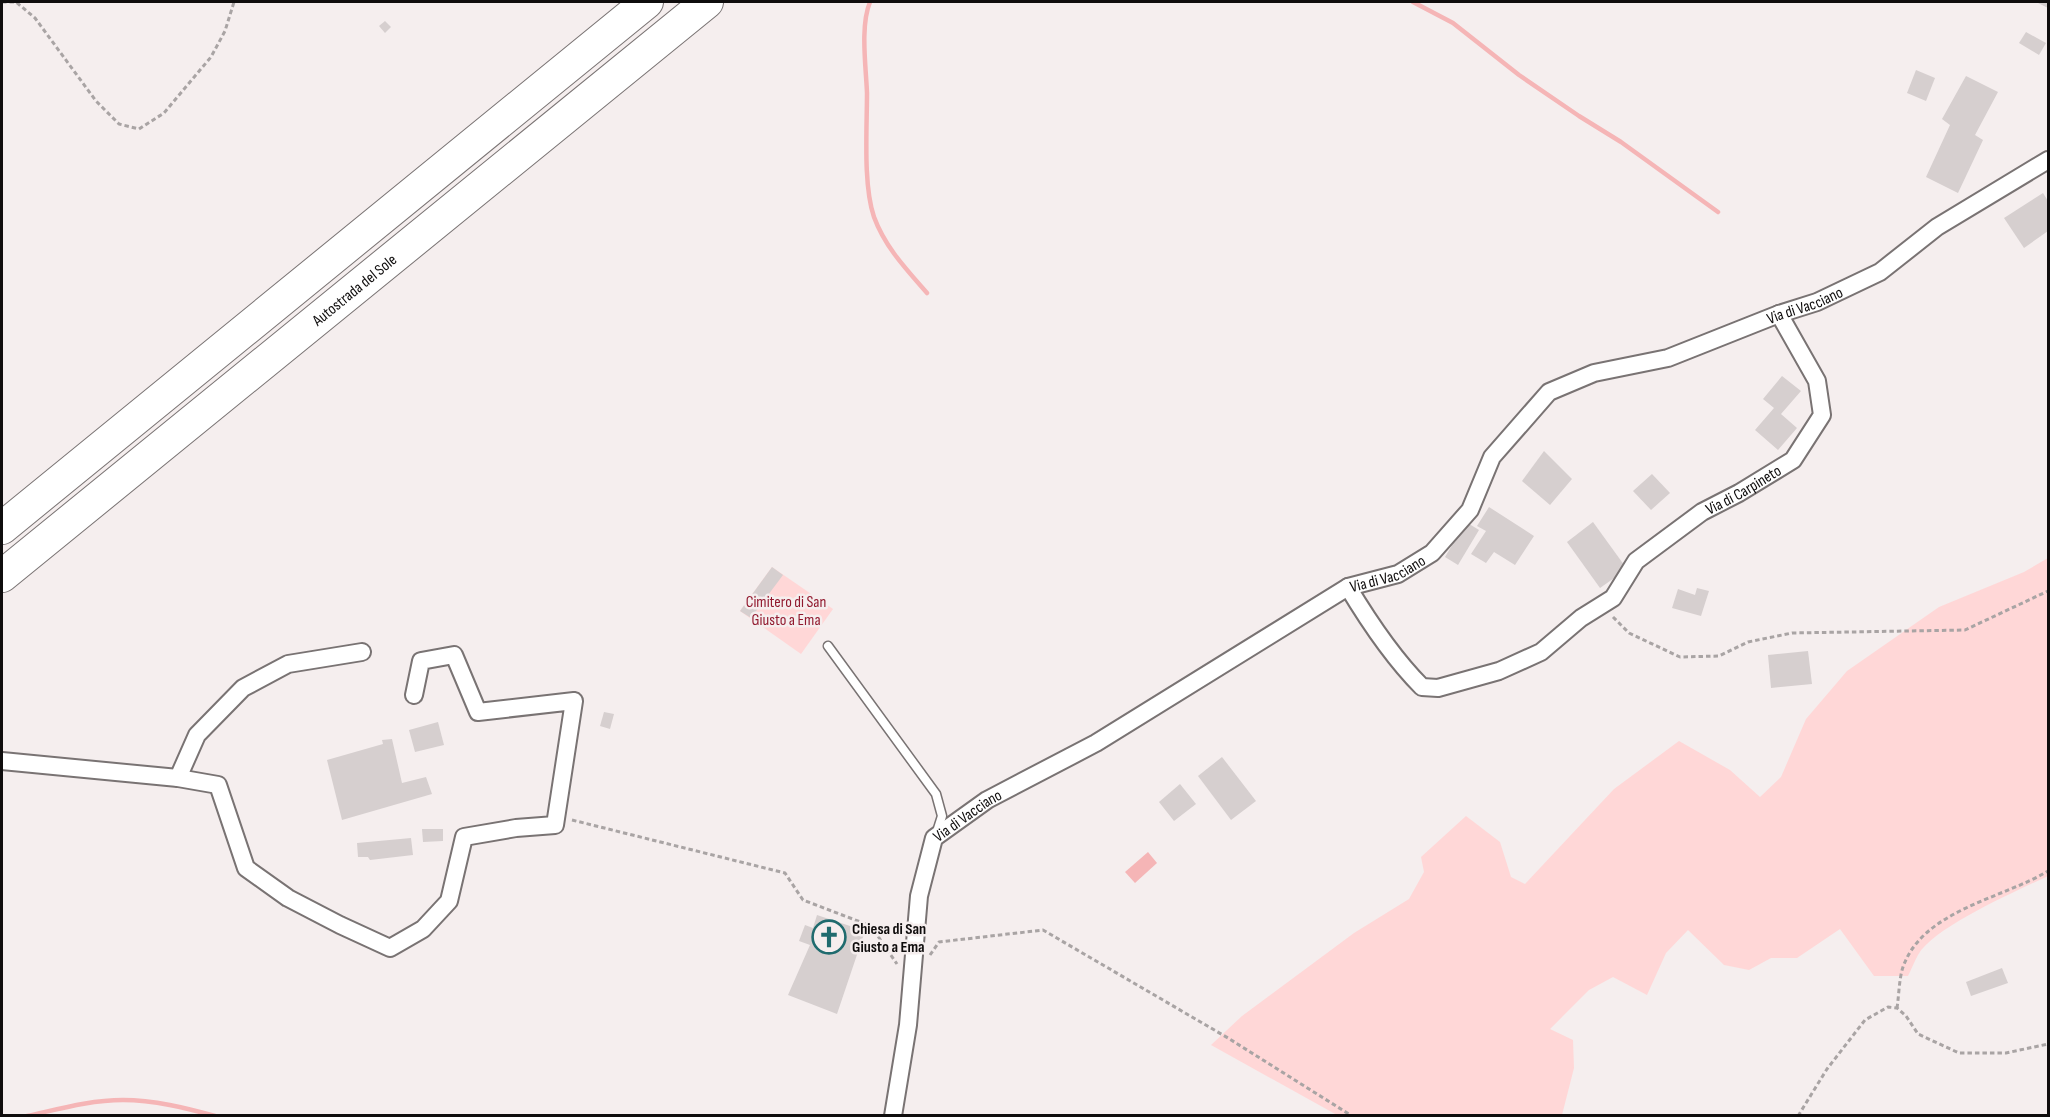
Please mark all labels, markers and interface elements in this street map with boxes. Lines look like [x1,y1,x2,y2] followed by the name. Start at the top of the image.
[308,251,401,331] street label: Autostrada del Sole
[1764,283,1846,329] street label: Via di Vacciano
[1703,462,1785,519] street label: Via di Carpineto
[1348,552,1429,597] street label: Via di Vacciano
[746,593,826,630] park label: Cimitero di San Giusto a Ema
[930,786,1005,847] street label: Via di Vacciano
[811,919,847,955] church icon: Chiesa di San Giusto a Ema
[852,920,926,957] place label: Chiesa di San Giusto a Ema

